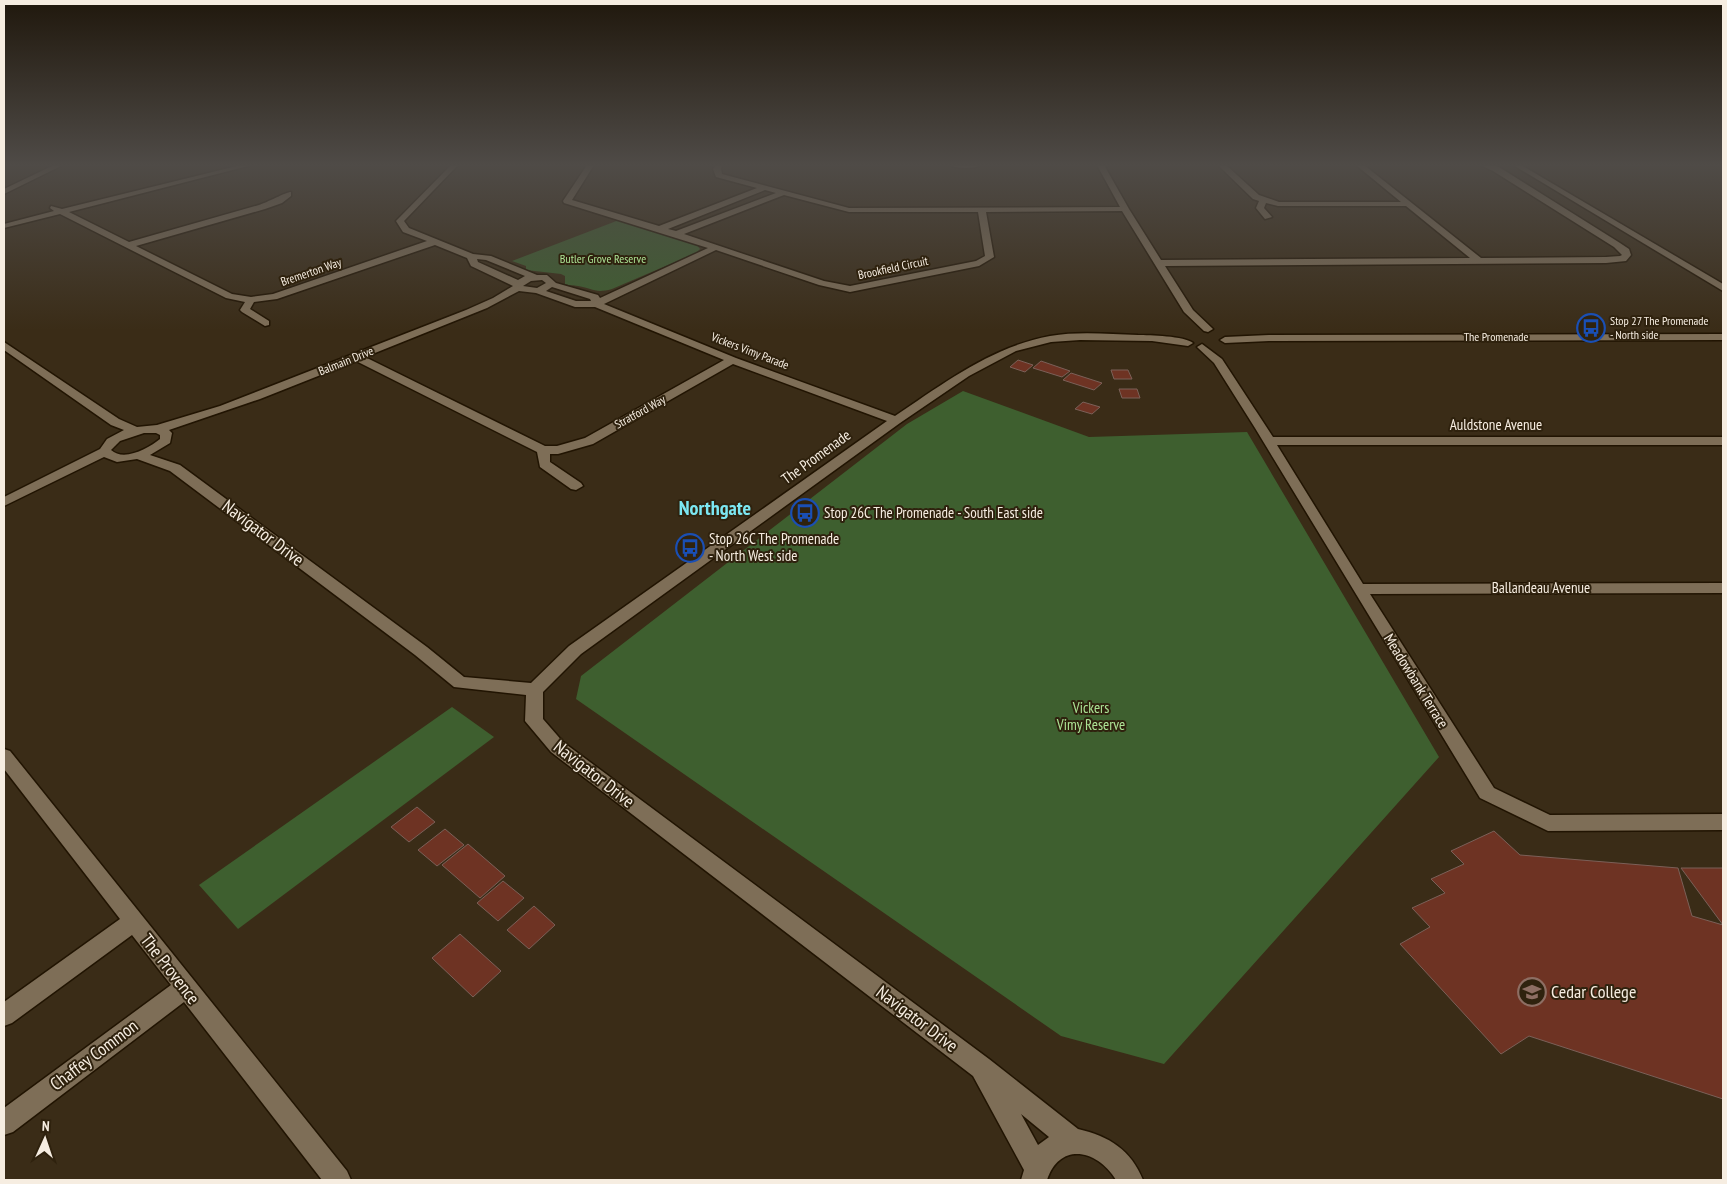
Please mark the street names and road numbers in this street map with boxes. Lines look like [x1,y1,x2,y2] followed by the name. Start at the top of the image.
[856,253,930,282] street label: Brookfield Circuit
[279,254,344,289] street label: Bremerton Way
[708,328,791,372] street label: Vickers Vimy Parade
[1464,329,1528,344] street label: The Promenade
[316,343,376,378] street label: Balmain Drive
[612,391,668,432] street label: Stratford Way
[1450,415,1542,434] street label: Auldstone Avenue
[777,425,854,488] street label: The Promenade
[218,494,309,571] street label: Navigator Drive
[1492,578,1590,597] street label: Ballandeau Avenue
[1380,630,1453,731] street label: Meadowbank Terrace
[549,735,640,812] street label: Navigator Drive
[136,929,205,1009] street label: The Provence
[872,980,963,1057] street label: Navigator Drive
[45,1014,142,1095] street label: Chaffey Common

